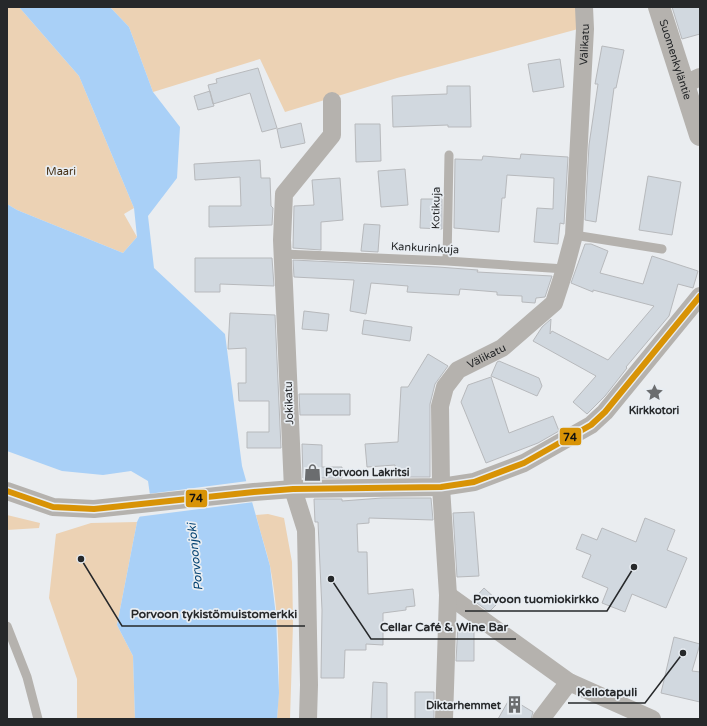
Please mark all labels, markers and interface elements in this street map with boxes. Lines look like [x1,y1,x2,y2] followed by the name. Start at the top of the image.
[657,18,695,101] street label: Suomenkyläntie
[577,23,592,66] street label: Välikatu
[46,165,76,178] park label: Maari
[429,187,443,229] street label: Kotikuja
[391,240,459,256] street label: Kankurinkuja
[465,341,508,371] street label: Välikatu
[282,381,296,425] street label: Jokikatu
[644,382,664,402] place icon: Kirkkotori
[629,404,680,417] place label: Kirkkotori
[559,427,582,446] line badge: 74
[563,431,577,444] text: 74
[302,462,322,482] shop icon: Porvoon Lakritsi
[325,466,410,479] place label: Porvoon Lakritsi
[185,489,208,508] line badge: 74
[189,492,203,505] text: 74
[184,521,206,591] water label: Porvoonjoki
[465,587,607,611] callout: Porvoon tuomiokirkko
[473,592,599,606] text: Porvoon tuomiokirkko
[122,602,305,626] callout: Porvoon tykistömuistomerkki
[131,607,297,622] text: Porvoon tykistömuistomerkki
[371,615,516,639] callout: Cellar Café & Wine Bar
[380,620,509,634] text: Cellar Café & Wine Bar
[568,679,645,703] callout: Kellotapuli
[577,685,637,700] text: Kellotapuli
[504,695,524,715] building icon: Diktarhemmet
[426,699,502,712] place label: Diktarhemmet

